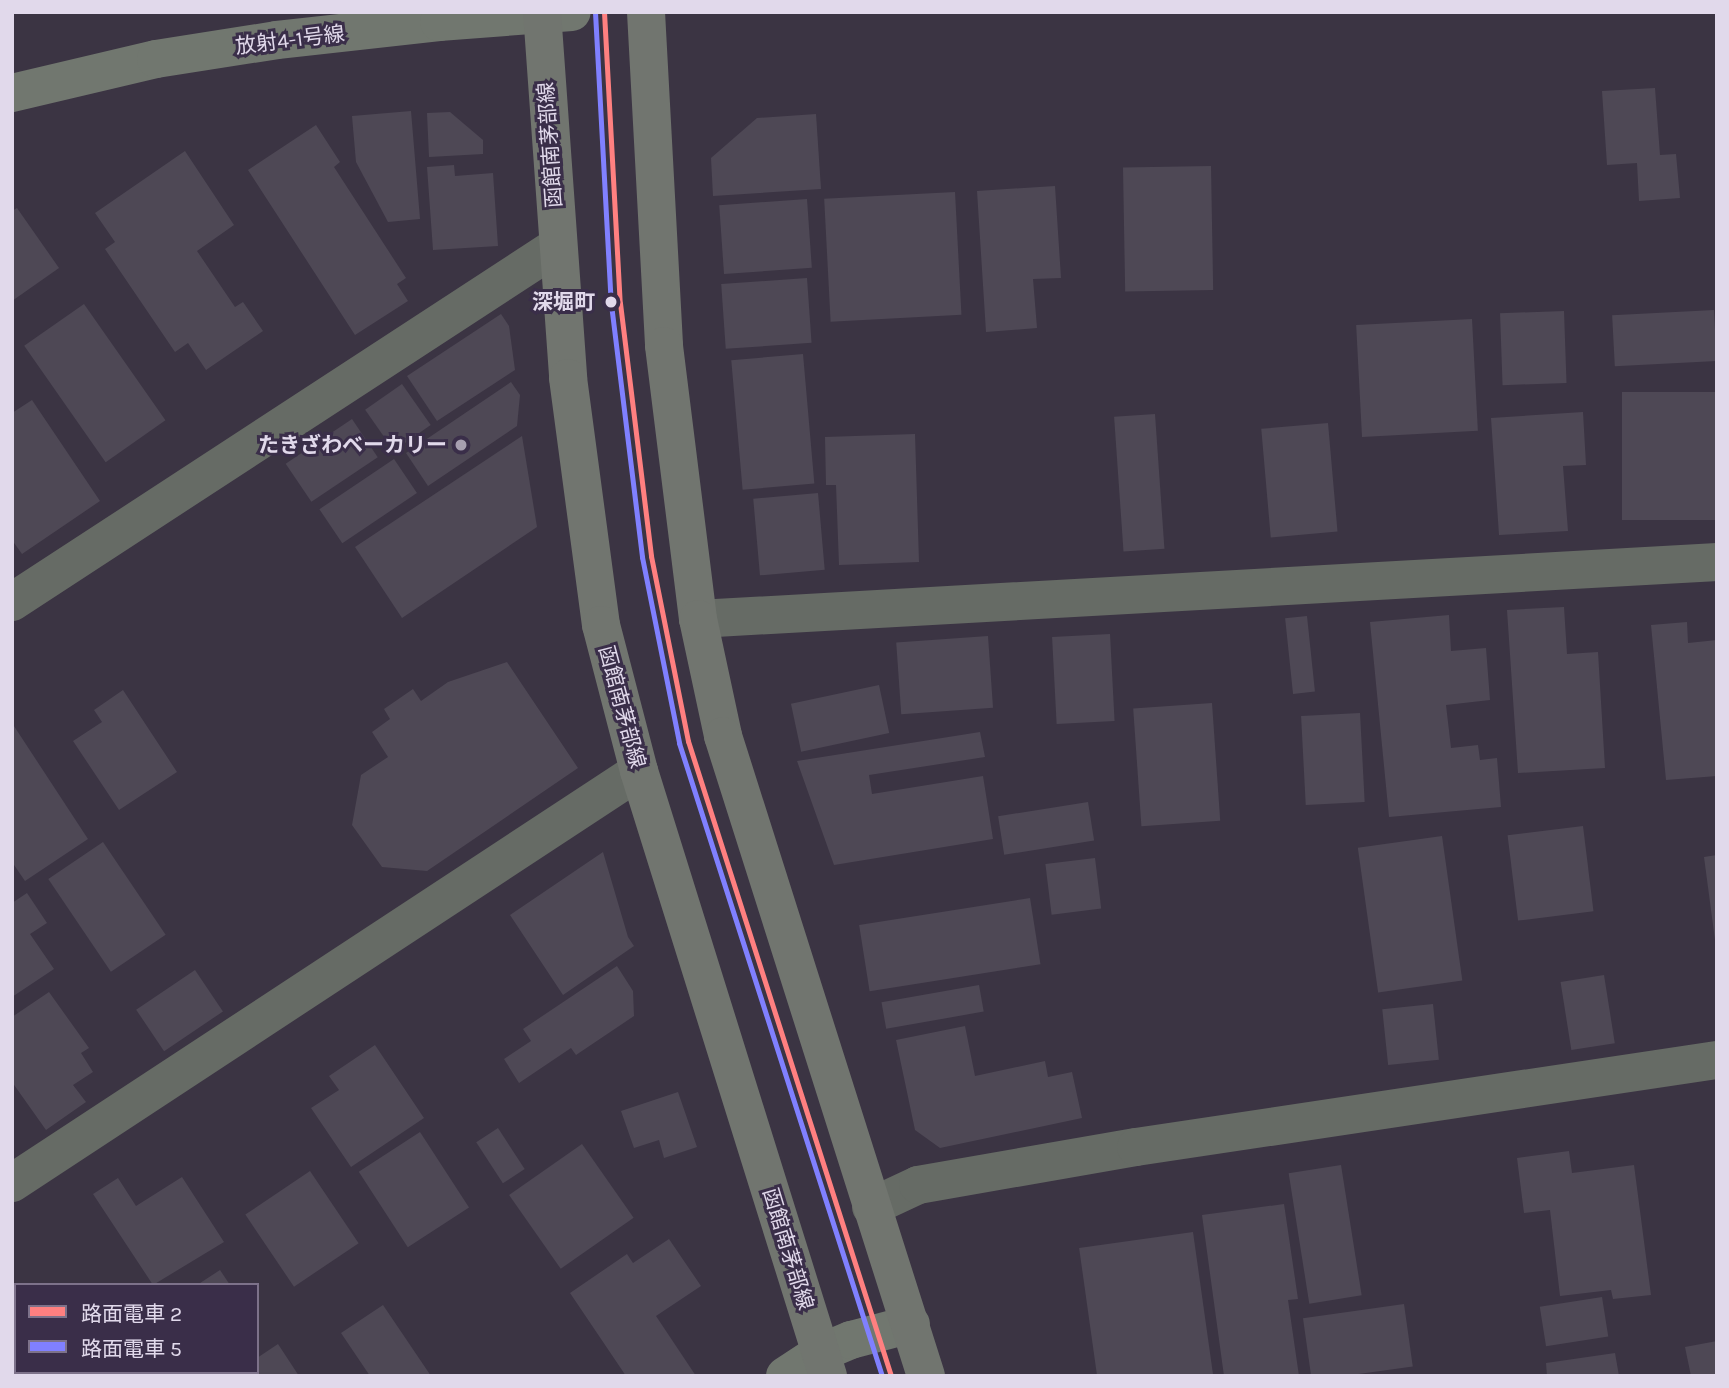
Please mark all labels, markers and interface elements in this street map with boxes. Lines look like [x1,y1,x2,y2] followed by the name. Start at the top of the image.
[234,21,346,59] street label: 放射4-1号線
[533,81,567,209] street label: 函館南茅部線
[532,289,595,315] place label: 深堀町
[601,292,621,312] marker: 深堀町
[258,432,447,458] place label: たきざわベーカリー
[453,437,469,453] marker: たきざわベーカリー
[594,643,650,771] street label: 函館南茅部線
[758,1185,818,1313] street label: 函館南茅部線
[14,1283,259,1374] legend
[81,1302,182,1326] text: 路面電車 2
[81,1337,182,1361] text: 路面電車 5

